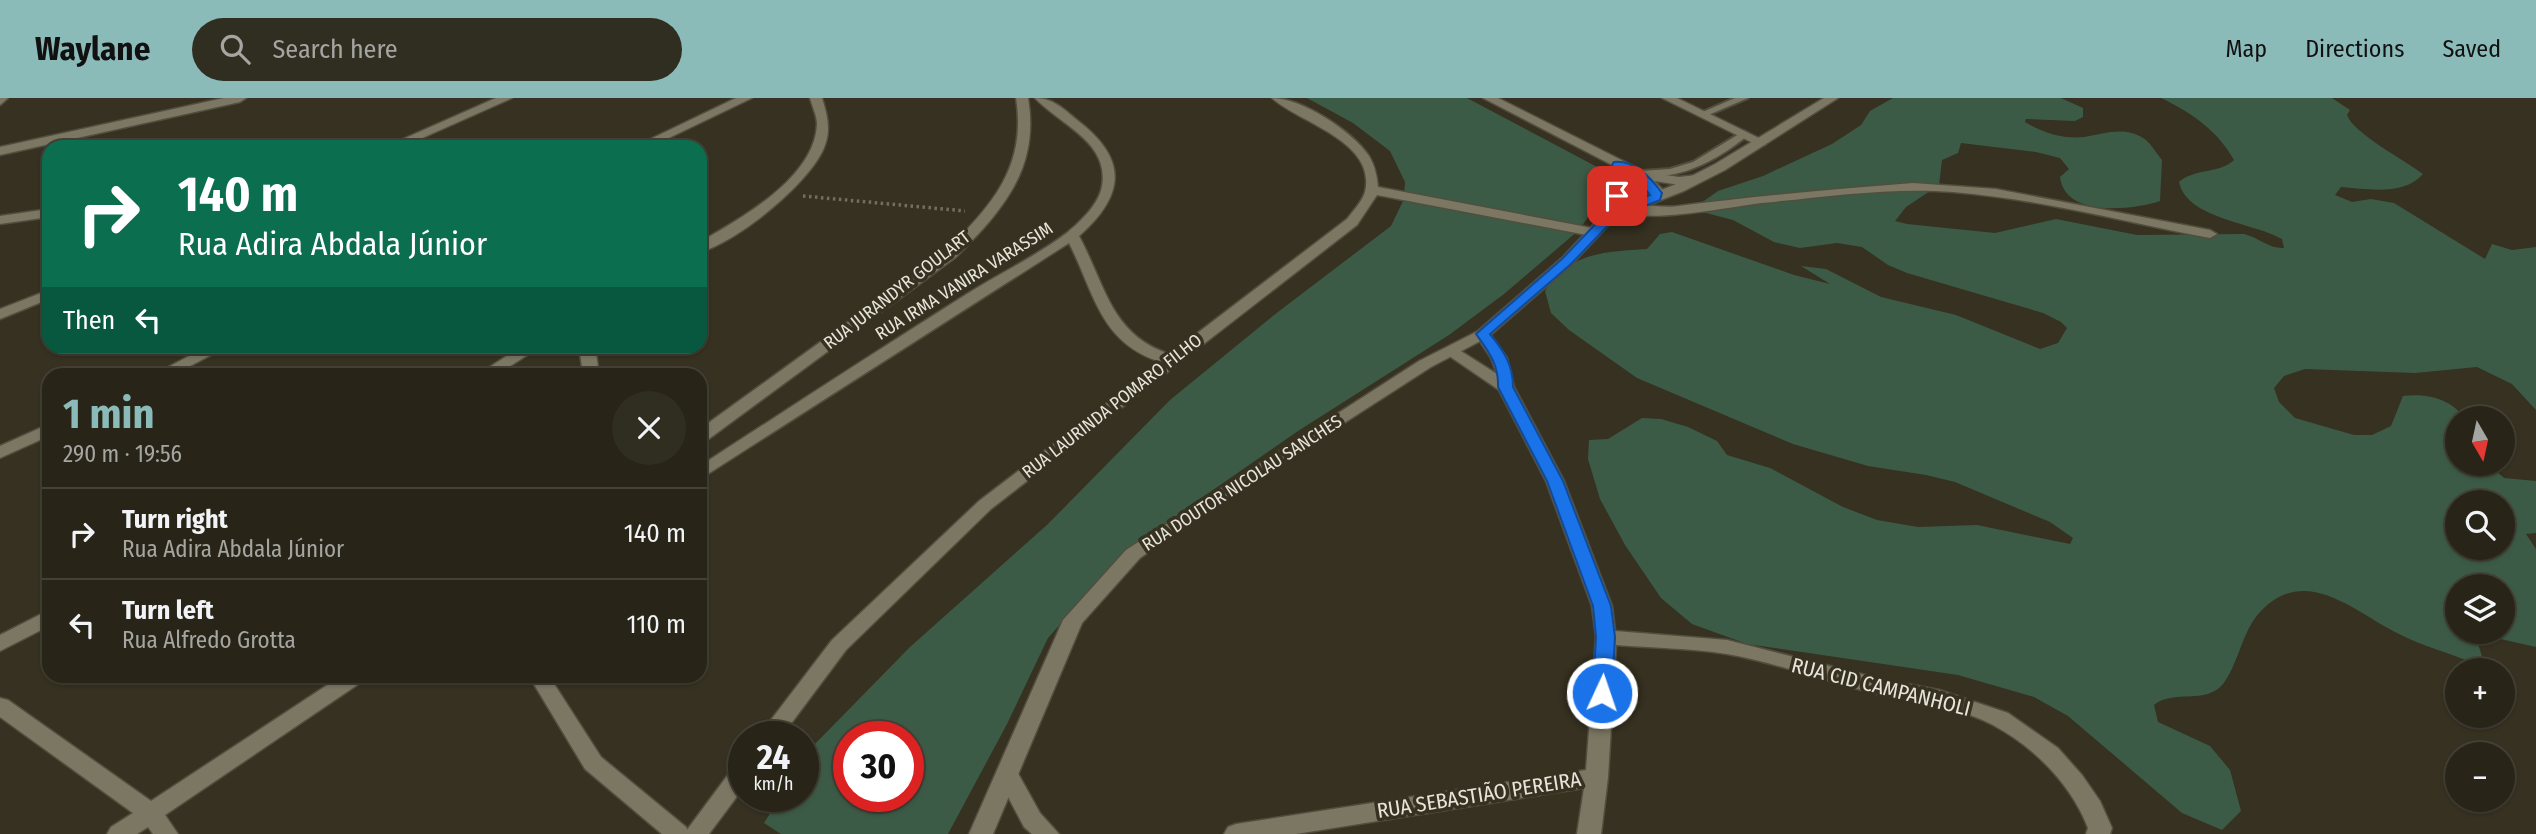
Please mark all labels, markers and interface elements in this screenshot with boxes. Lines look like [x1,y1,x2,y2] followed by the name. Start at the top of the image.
[192,18,682,81] search box
[35,29,150,69] text: Waylane
[216,30,254,68] icon: search
[272,34,398,65] text: Search here
[2226,35,2267,63] text: Map
[2305,35,2404,63] text: Directions
[2442,35,2501,63] text: Saved
[178,165,298,224] text: 140 m
[1587,166,1647,226] pin
[63,168,154,259] icon: right
[1598,177,1636,215] icon: arrive
[871,217,1057,345] street label: RUA IRMA VANIRA VARASSIM
[178,225,487,263] text: Rua Adira Abdala Júnior
[819,226,975,354] street label: RUA JURANDYR GOULART
[129,301,167,339] icon: left
[63,305,115,336] text: Then
[1018,329,1206,483] street label: RUA LAURINDA POMARO FILHO
[63,389,154,439] text: 1 min
[612,391,686,465] button: close
[2445,406,2515,476] north arrow
[2445,406,2515,812] map controls
[1138,410,1346,556] street label: RUA DOUTOR NICOLAU SANCHES
[63,440,182,468] text: 290 m · 19:56
[2445,490,2515,560] button: search
[122,504,228,535] text: Turn right
[63,515,101,553] icon: right
[624,518,686,549] text: 140 m
[122,535,344,563] text: Rua Adira Abdala Júnior
[2445,574,2515,644] button: layers
[122,595,214,626] text: Turn left
[63,606,101,644] icon: left
[626,609,686,640] text: 110 m
[122,626,296,654] text: Rua Alfredo Grotta
[1789,652,1973,722] street label: RUA CID CAMPANHOLI
[1565,656,1639,730] position arrow
[2445,658,2515,728] button: +
[833,721,924,812] speed limit sign: 30
[757,736,790,778] text: 24
[2445,742,2515,812] button: −
[1375,766,1583,824] street label: RUA SEBASTIÃO PEREIRA
[753,773,794,795] text: km/h

